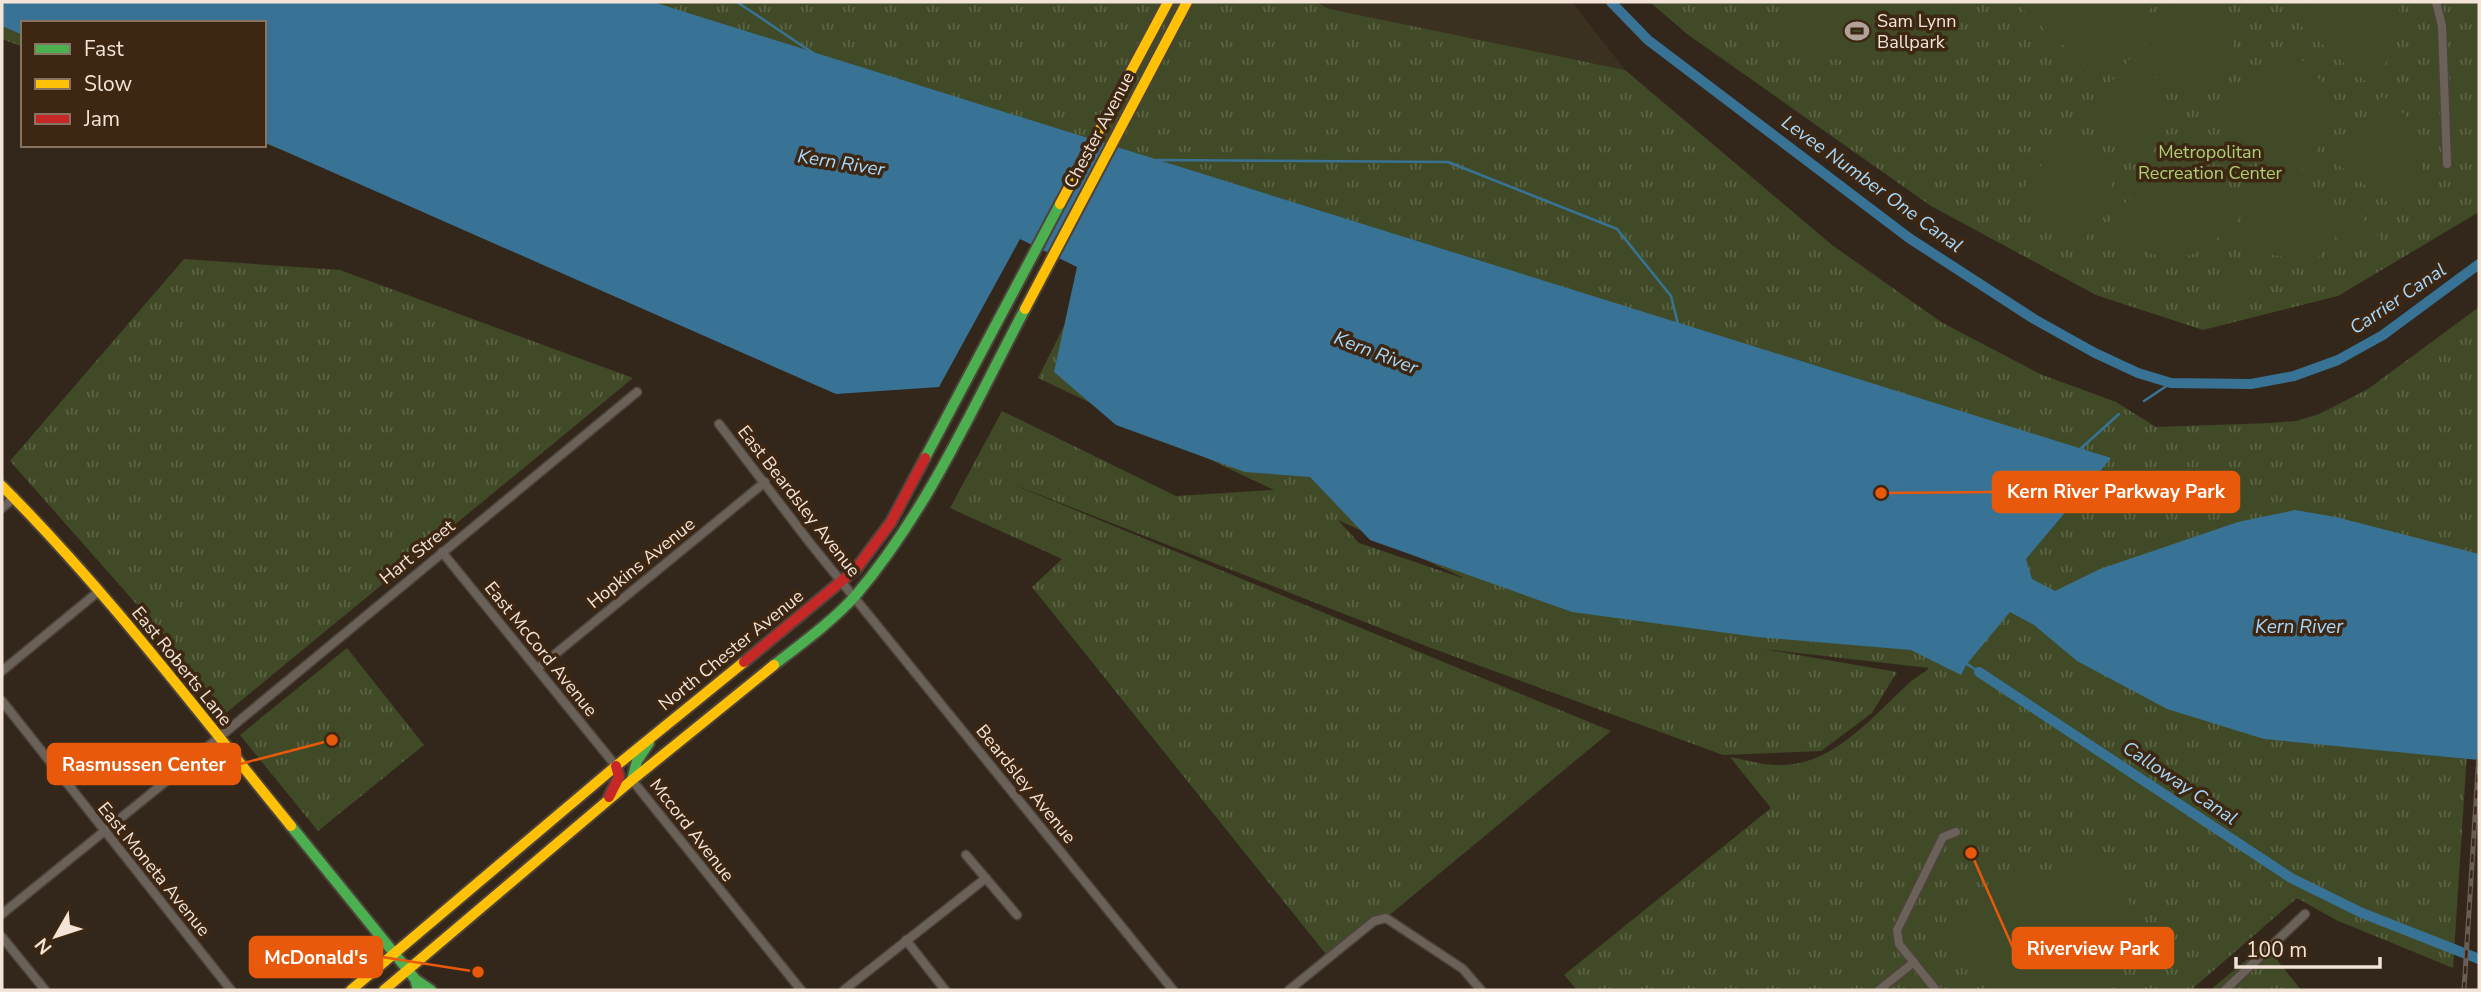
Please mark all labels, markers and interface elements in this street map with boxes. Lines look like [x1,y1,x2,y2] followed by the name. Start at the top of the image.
[1877,9,1956,54] place label: Sam Lynn Ballpark
[1843,17,1871,45] sports icon: Sam Lynn Ballpark
[21,21,266,147] legend
[84,35,124,63] text: Fast
[1058,68,1140,192] street label: Chester Avenue
[84,70,133,98] text: Slow
[83,105,120,133] text: Jam
[1776,109,1968,259] water label: Levee Number One Canal
[2138,140,2283,185] park label: Metropolitan Recreation Center
[796,143,888,183] water label: Kern River
[2345,257,2451,341] water label: Carrier Canal
[1330,325,1423,381] water label: Kern River
[732,420,866,582] street label: East Beardsley Avenue
[1993,472,2239,512] callout: Kern River Parkway Park
[2007,479,2226,505] text: Kern River Parkway Park
[582,512,700,614] street label: Hopkins Avenue
[374,514,460,590] street label: Hart Street
[479,576,603,722] street label: East McCord Avenue
[654,584,808,716] street label: North Chester Avenue
[126,601,238,731] street label: East Roberts Lane
[2255,614,2344,640] water label: Kern River
[971,719,1081,849] street label: Beardsley Avenue
[2117,735,2243,831] water label: Calloway Canal
[48,744,240,784] callout: Rasmussen Center
[62,752,227,778] text: Rasmussen Center
[644,774,740,886] street label: Mccord Avenue
[92,797,216,941] street label: East Moneta Avenue
[21,901,91,971] north arrow
[2236,926,2380,970] scale bar
[2013,928,2173,968] callout: Riverview Park
[29,932,58,960] text: N
[2027,936,2160,962] text: Riverview Park
[2246,936,2307,964] text: 100 m
[250,937,382,977] callout: McDonald's
[264,945,368,971] text: McDonald's

